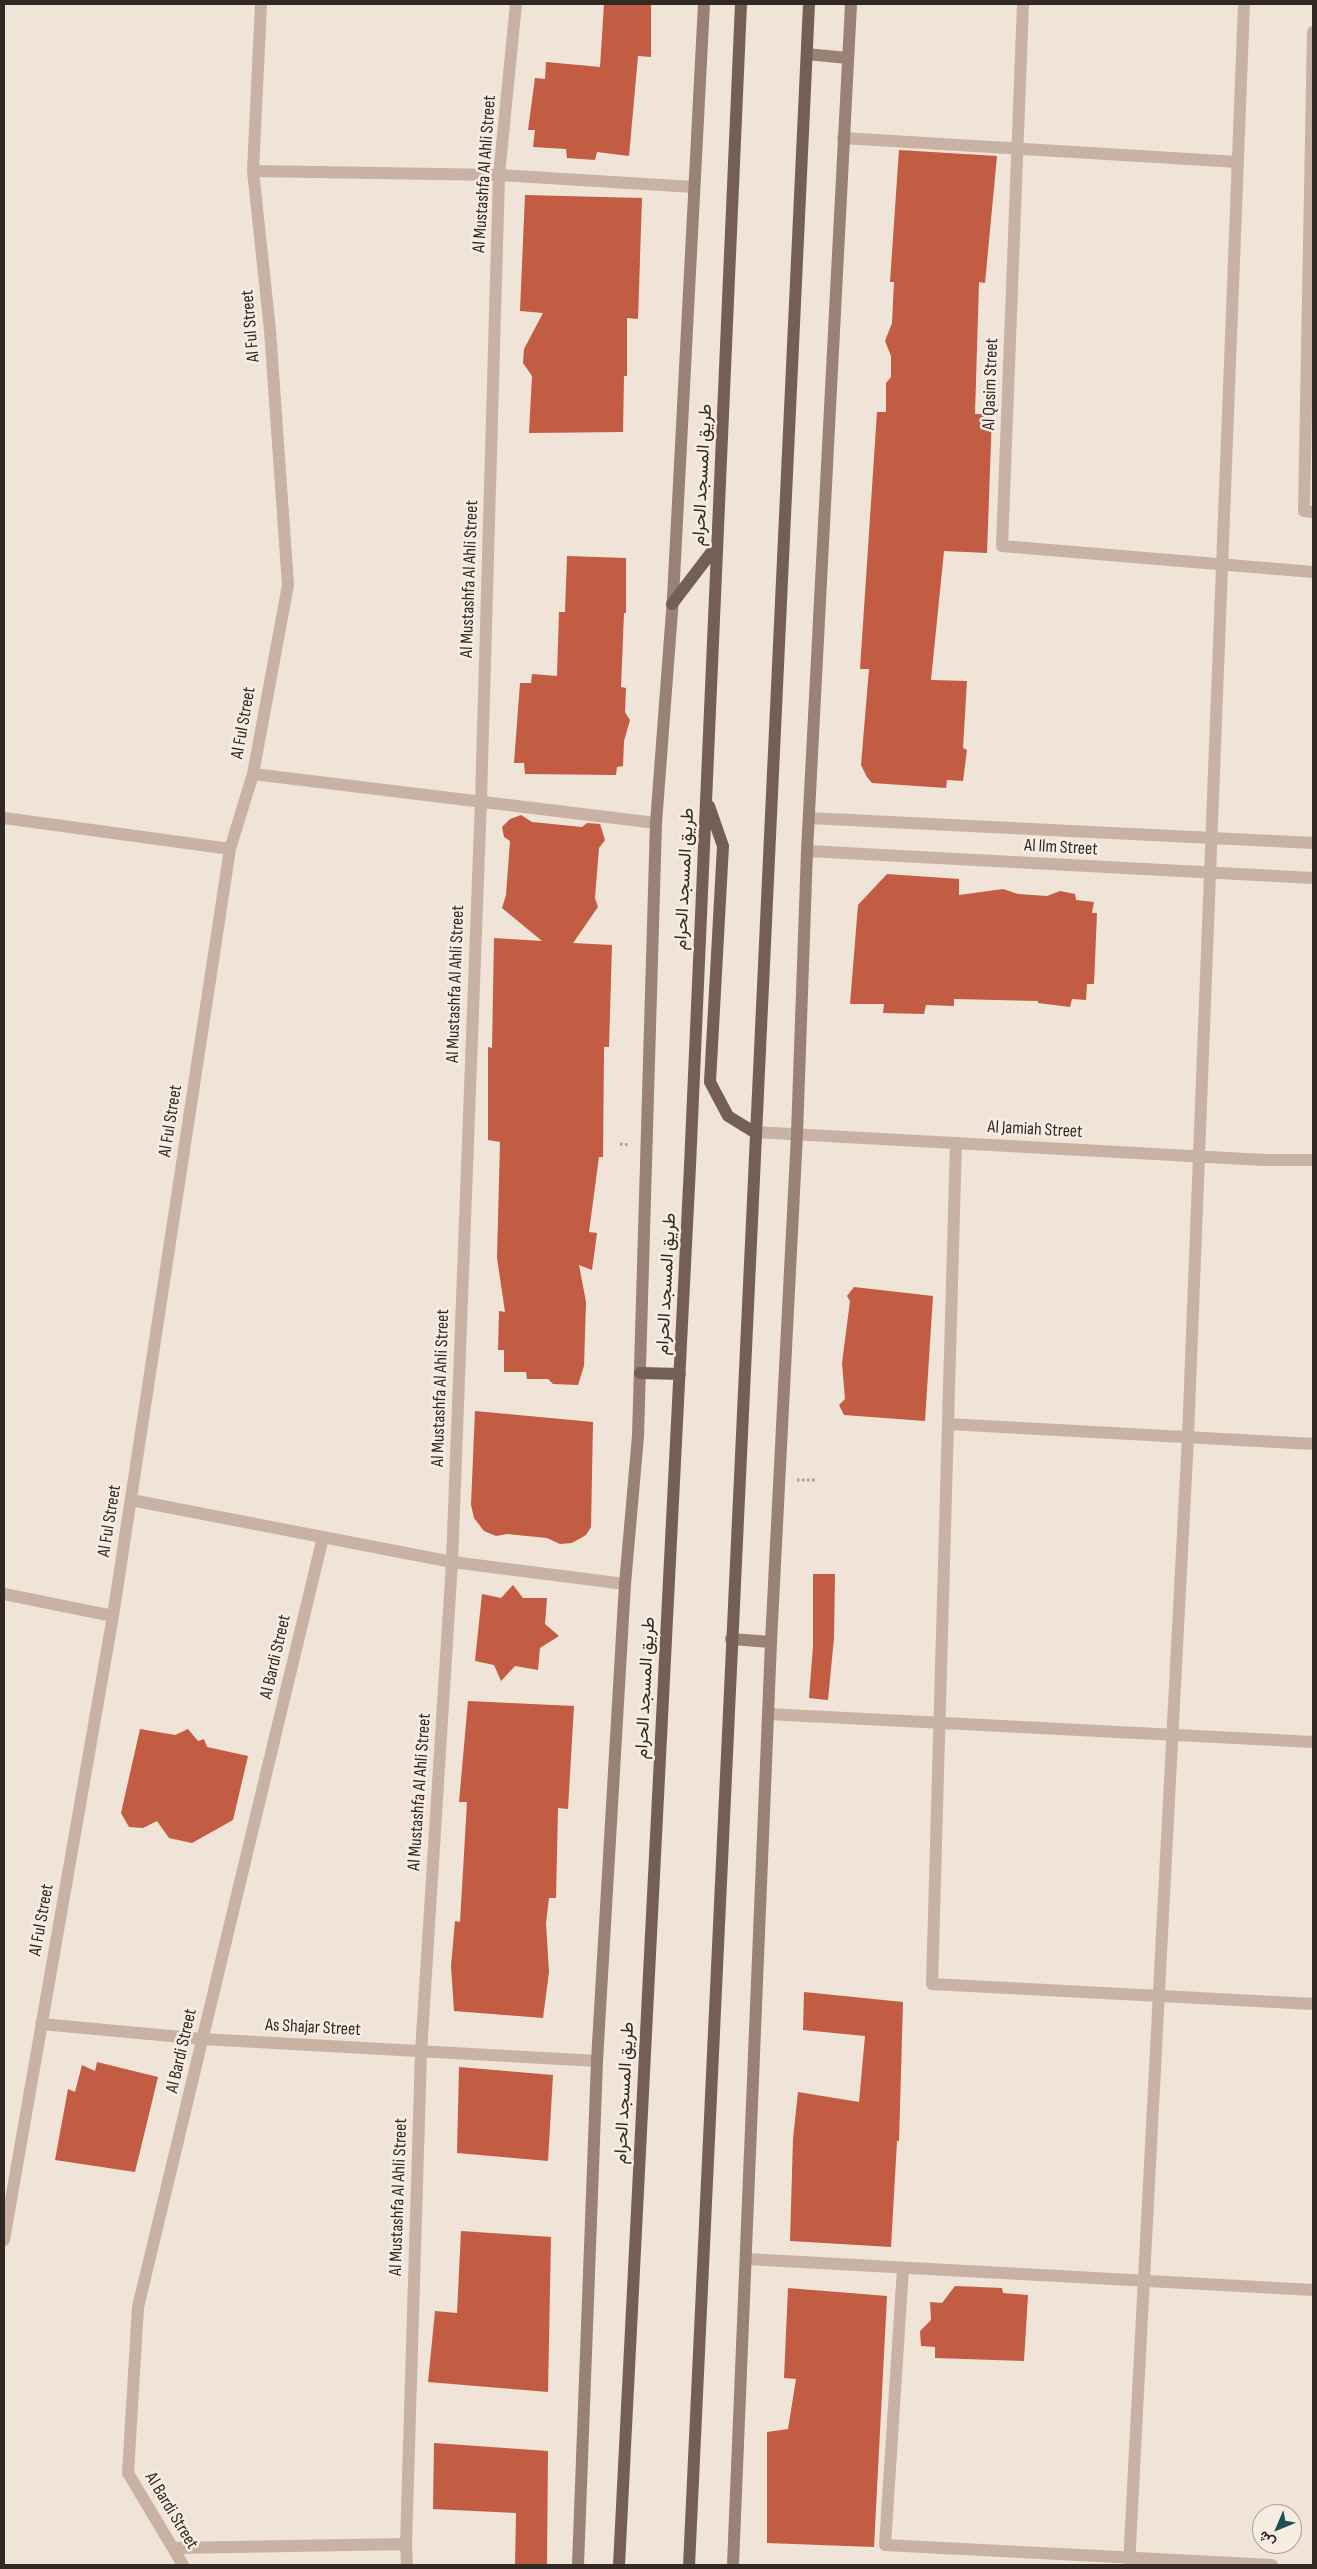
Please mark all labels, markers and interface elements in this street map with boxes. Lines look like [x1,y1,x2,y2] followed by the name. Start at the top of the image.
[469,95,501,253] street label: Al Mustashfa Al Ahli Street
[237,289,265,363] street label: Al Ful Street
[979,338,1003,430] street label: Al Qasim Street
[688,403,718,547] street label: طريق المسجد الحرام
[456,500,484,658] street label: Al Mustashfa Al Ahli Street
[227,685,261,761] street label: Al Ful Street
[670,807,700,951] street label: طريق المسجد الحرام
[1024,835,1098,861] street label: Al Ilm Street
[442,905,470,1063] street label: Al Mustashfa Al Ahli Street
[155,1083,187,1159] street label: Al Ful Street
[987,1117,1083,1143] street label: Al Jamiah Street
[652,1212,682,1356] street label: طريق المسجد الحرام
[427,1309,455,1467] street label: Al Mustashfa Al Ahli Street
[94,1483,126,1559] street label: Al Ful Street
[256,1613,296,1701] street label: Al Bardi Street
[631,1616,661,1760] street label: طريق المسجد الحرام
[404,1713,436,1871] street label: Al Mustashfa Al Ahli Street
[25,1882,59,1958] street label: Al Ful Street
[162,2007,202,2095] street label: Al Bardi Street
[265,2015,361,2041] street label: As Shajar Street
[610,2021,640,2165] street label: طريق المسجد الحرام
[385,2118,413,2276] street label: Al Mustashfa Al Ahli Street
[140,2469,202,2553] street label: Al Bardi Street
[1252,2504,1302,2554] north arrow
[1255,2527,1279,2551] text: ش

